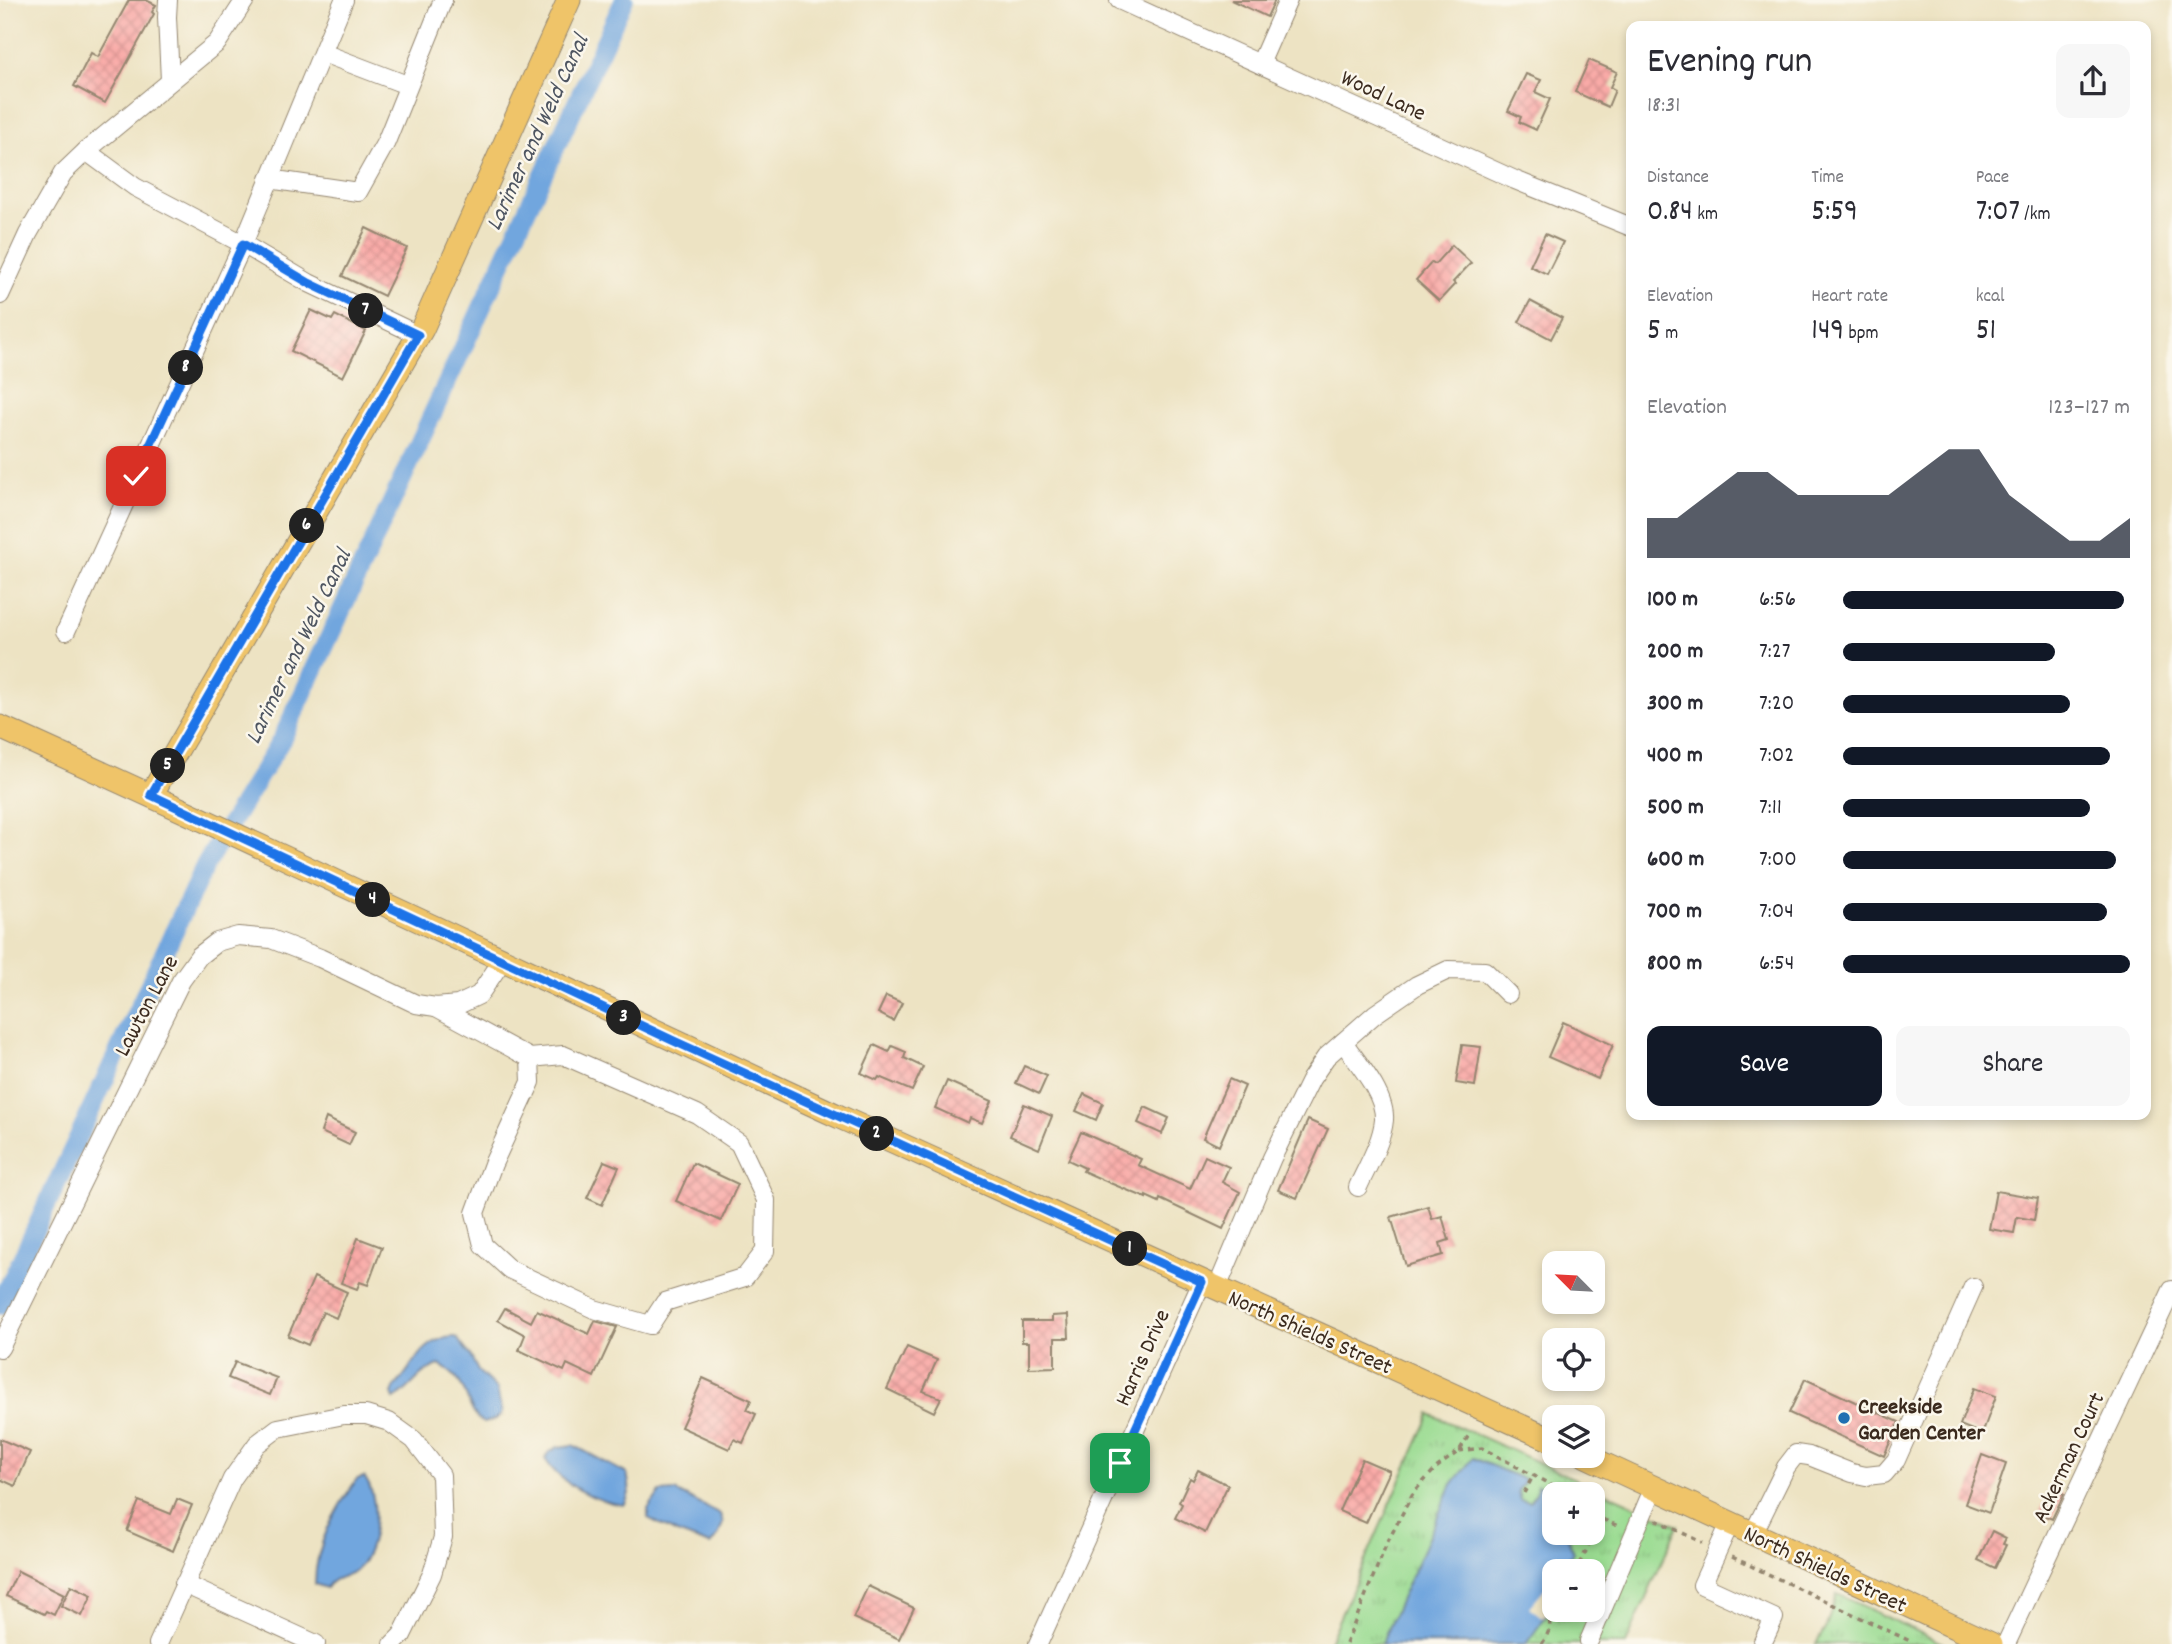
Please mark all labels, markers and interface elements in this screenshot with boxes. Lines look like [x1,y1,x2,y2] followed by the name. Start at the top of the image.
[478,28,600,237] water label: Larimer and Weld Canal
[1647,36,1812,91] text: Evening run
[2056,44,2130,118] button: share
[1334,63,1431,131] street label: Wood Lane
[1647,90,1680,123] text: 18:31
[1647,165,1709,192] text: Distance
[1811,165,1844,192] text: Time
[1976,165,2009,192] text: Pace
[1647,192,1693,235] text: 0.84
[1811,192,1858,235] text: 5:59
[1976,192,2020,235] text: 7:07
[1693,202,1718,229] text: km
[2020,202,2051,229] text: /km
[1647,284,1713,311] text: Elevation
[1811,284,1888,311] text: Heart rate
[1976,284,2005,311] text: kcal
[348,294,384,328] pin: 7
[362,297,369,324] text: 7
[1647,311,1661,354] text: 5
[1811,311,1844,354] text: 149
[1976,311,1996,354] text: 51
[1661,321,1678,348] text: m
[1844,321,1878,348] text: bpm
[168,350,204,386] pin: 8
[182,354,189,381] text: 8
[1647,392,1727,425] text: Elevation
[2048,392,2130,425] text: 123–127 m
[106,446,166,506] pin
[117,457,155,495] icon: check
[290,508,324,544] pin: 6
[302,512,311,539] text: 6
[238,542,363,750] water label: Larimer and Weld Canal
[1647,584,1698,617] text: 100 m
[1759,584,1796,617] text: 6:56
[1647,636,1703,669] text: 200 m
[1759,636,1791,669] text: 7:27
[1647,688,1703,721] text: 300 m
[1759,688,1794,721] text: 7:20
[1647,740,1703,773] text: 400 m
[1759,740,1794,773] text: 7:02
[150,748,186,784] pin: 5
[163,752,172,779] text: 5
[1647,792,1704,825] text: 500 m
[1759,792,1782,825] text: 7:11
[1647,844,1704,877] text: 600 m
[1759,844,1797,877] text: 7:00
[356,883,390,918] pin: 4
[369,886,376,913] text: 4
[1647,896,1702,929] text: 700 m
[1759,896,1794,929] text: 7:04
[1647,948,1702,981] text: 800 m
[1759,948,1794,981] text: 6:54
[108,950,189,1063] street label: Lawton Lane
[606,1000,642,1036] pin: 3
[619,1004,628,1031] text: 3
[1647,1026,1882,1106] button: Save
[1896,1026,2130,1106] button: Share
[860,1116,894,1152] pin: 2
[872,1120,881,1147] text: 2
[1112,1232,1148,1266] pin: 1
[1127,1235,1132,1262] text: 1
[1542,1251,1605,1314] north arrow
[1542,1251,1605,1622] map controls
[1222,1283,1397,1385] street label: North Shields Street
[1108,1305,1180,1412] street label: Harris Drive
[1542,1328,1605,1391] button: locate
[2025,1388,2115,1529] street label: Ackerman Court
[1858,1392,1985,1451] place label: Creekside Garden Center
[1542,1405,1605,1468] button: layers
[1836,1410,1852,1426] marker: Creekside Garden Center
[1090,1433,1150,1493] pin
[1101,1444,1139,1482] icon: arrive
[1542,1482,1605,1545] button: +
[1738,1519,1911,1623] street label: North Shields Street
[1542,1559,1605,1622] button: −

